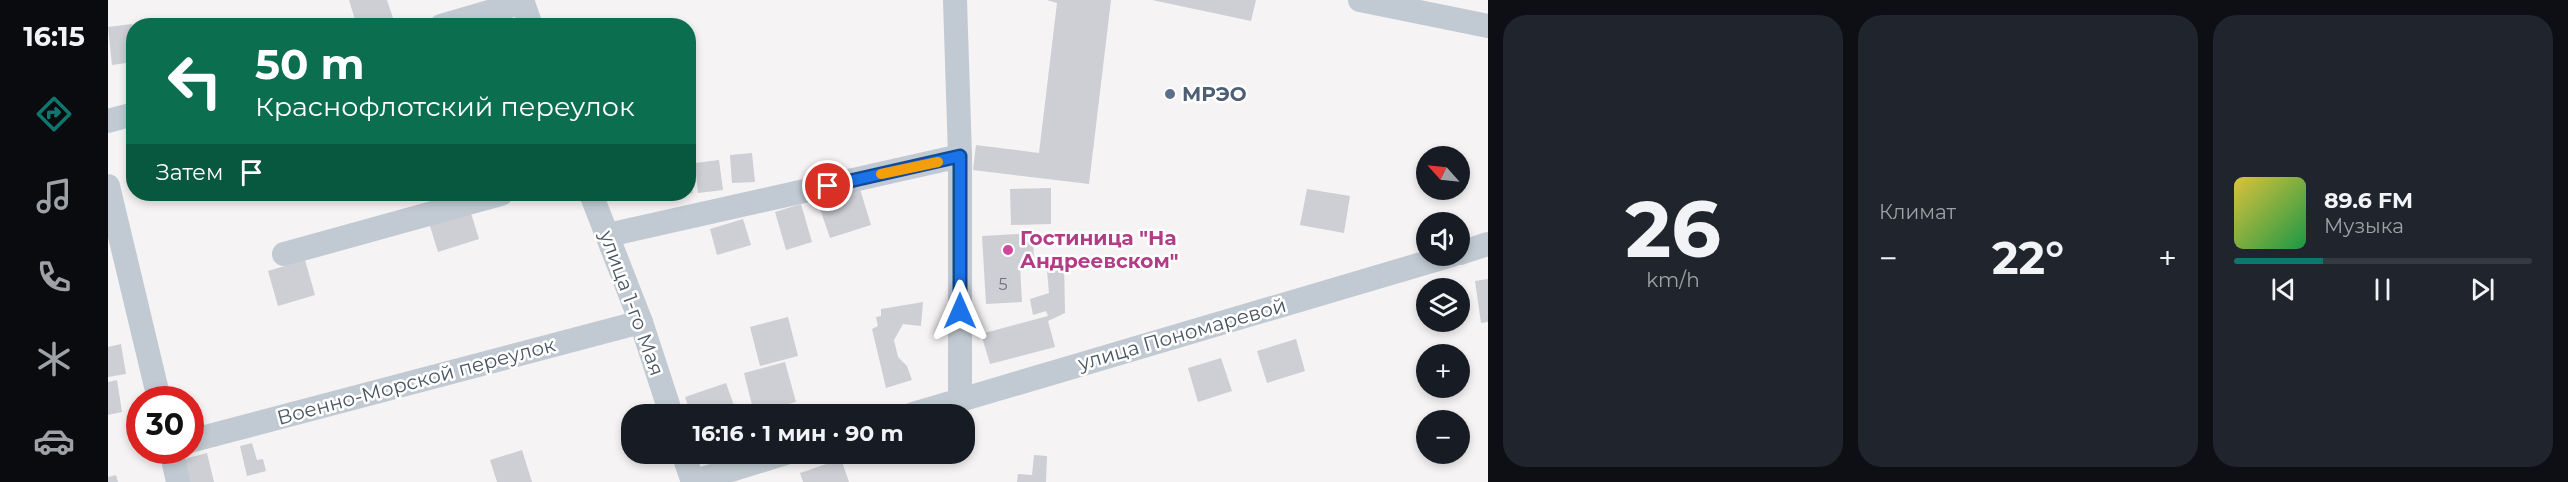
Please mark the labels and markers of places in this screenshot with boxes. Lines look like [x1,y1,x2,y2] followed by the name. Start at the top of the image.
[1182,82,1247,106] place label: МРЭО
[1163,87,1177,101] marker: МРЭО
[802,160,853,211] pin
[1020,226,1178,273] place label: Гостиница "На Андреевском"
[1001,243,1015,257] marker: Гостиница "На Андреевском"

